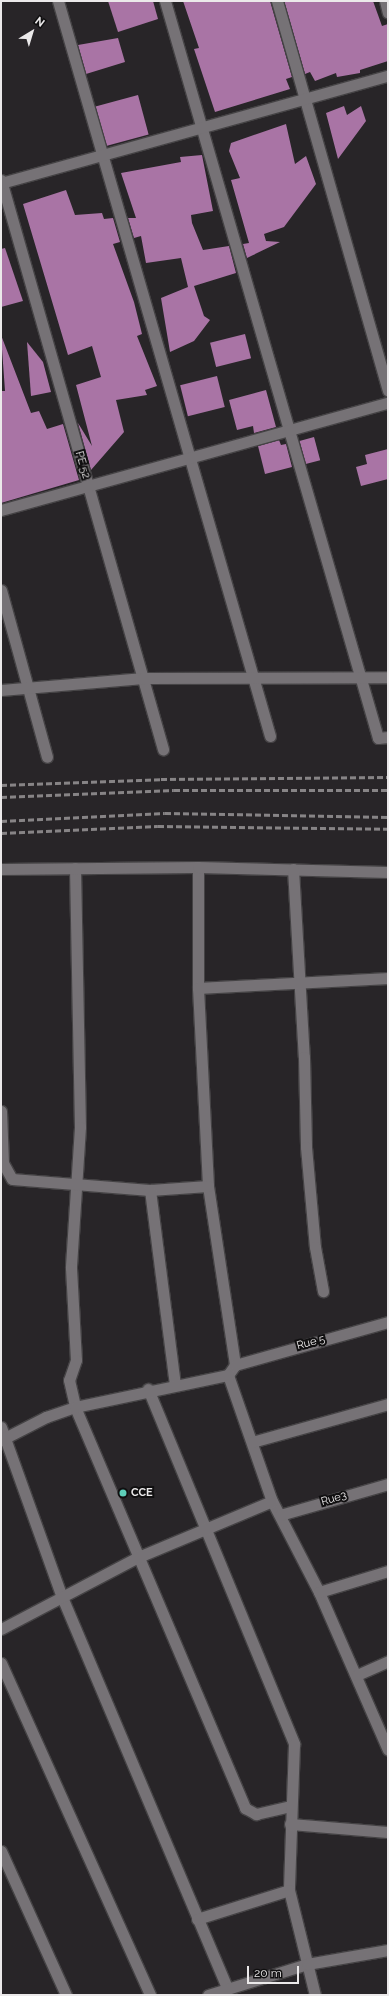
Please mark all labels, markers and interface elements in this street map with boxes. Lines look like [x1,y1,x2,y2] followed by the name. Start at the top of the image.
[12,12,52,52] north arrow
[32,14,47,30] text: N
[72,450,92,480] street label: PE 52
[295,1333,327,1353] street label: Rue 5
[131,1486,153,1500] place label: CCE
[118,1488,128,1498] marker: CCE
[320,1489,348,1509] street label: Rue3
[249,1958,301,1984] scale bar
[254,1966,282,1980] text: 20 m

